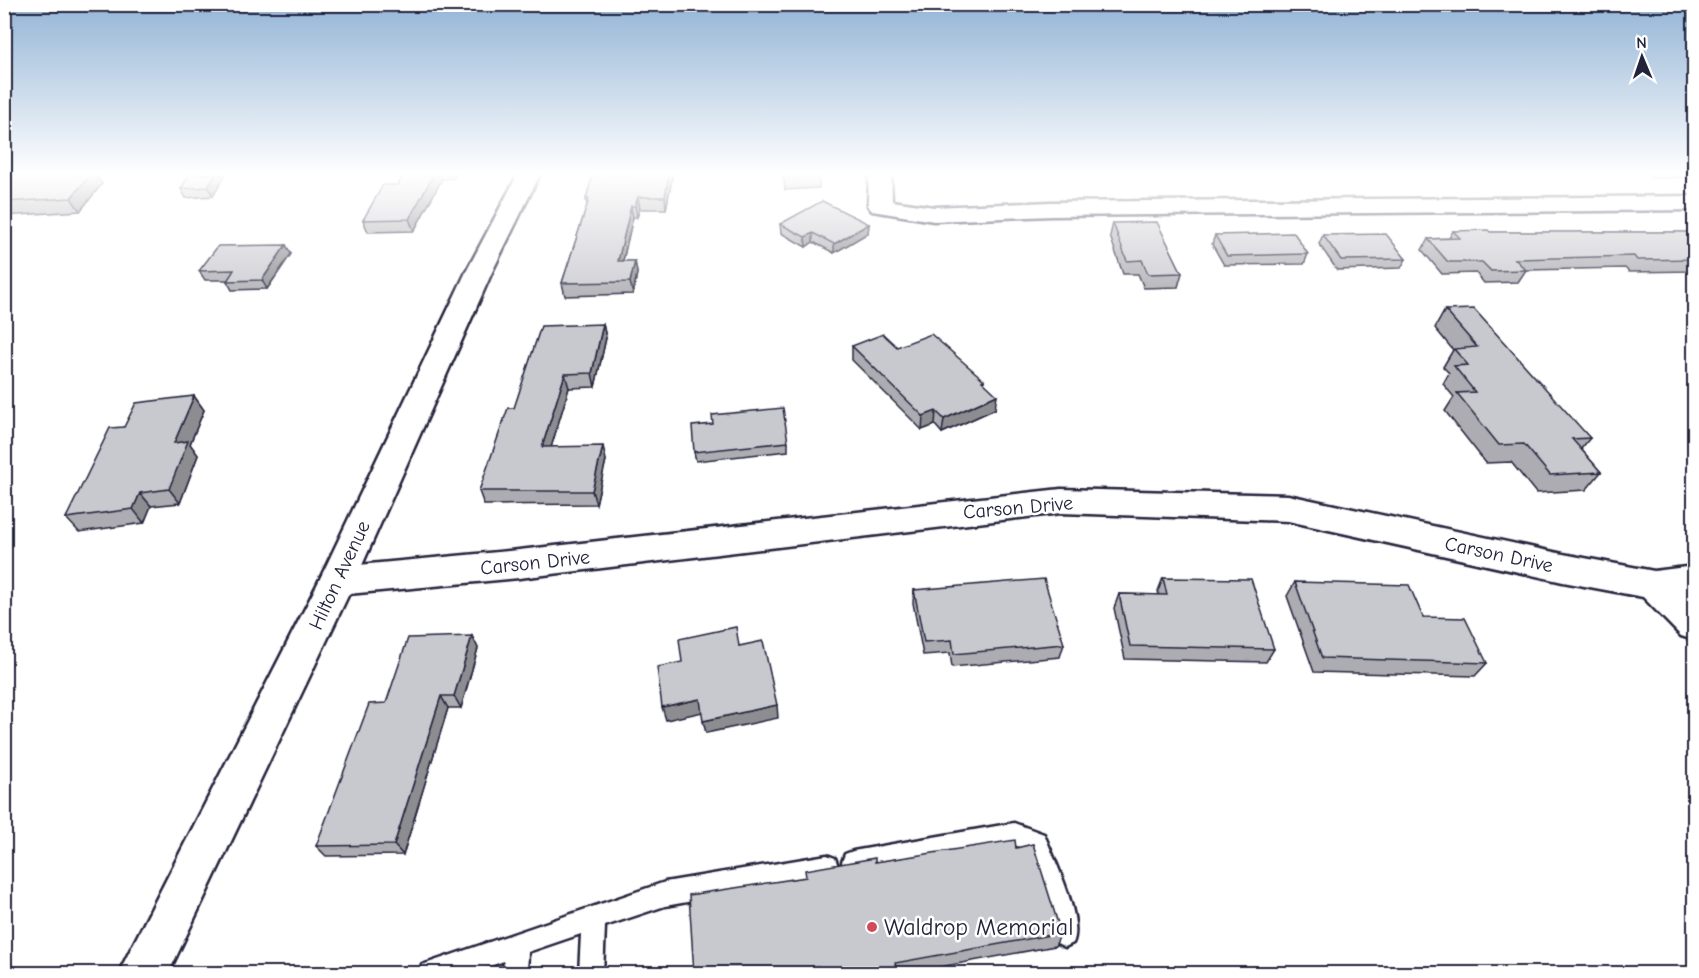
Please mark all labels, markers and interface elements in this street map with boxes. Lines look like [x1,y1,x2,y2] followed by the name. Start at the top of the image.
[1612,27,1672,87] north arrow
[1636,34,1647,52] text: N
[962,491,1074,524] street label: Carson Drive
[304,517,375,633] street label: Hilton Avenue
[1443,532,1555,577] street label: Carson Drive
[479,545,591,580] street label: Carson Drive
[884,913,1073,941] place label: Waldrop Memorial
[865,920,879,934] marker: Waldrop Memorial

